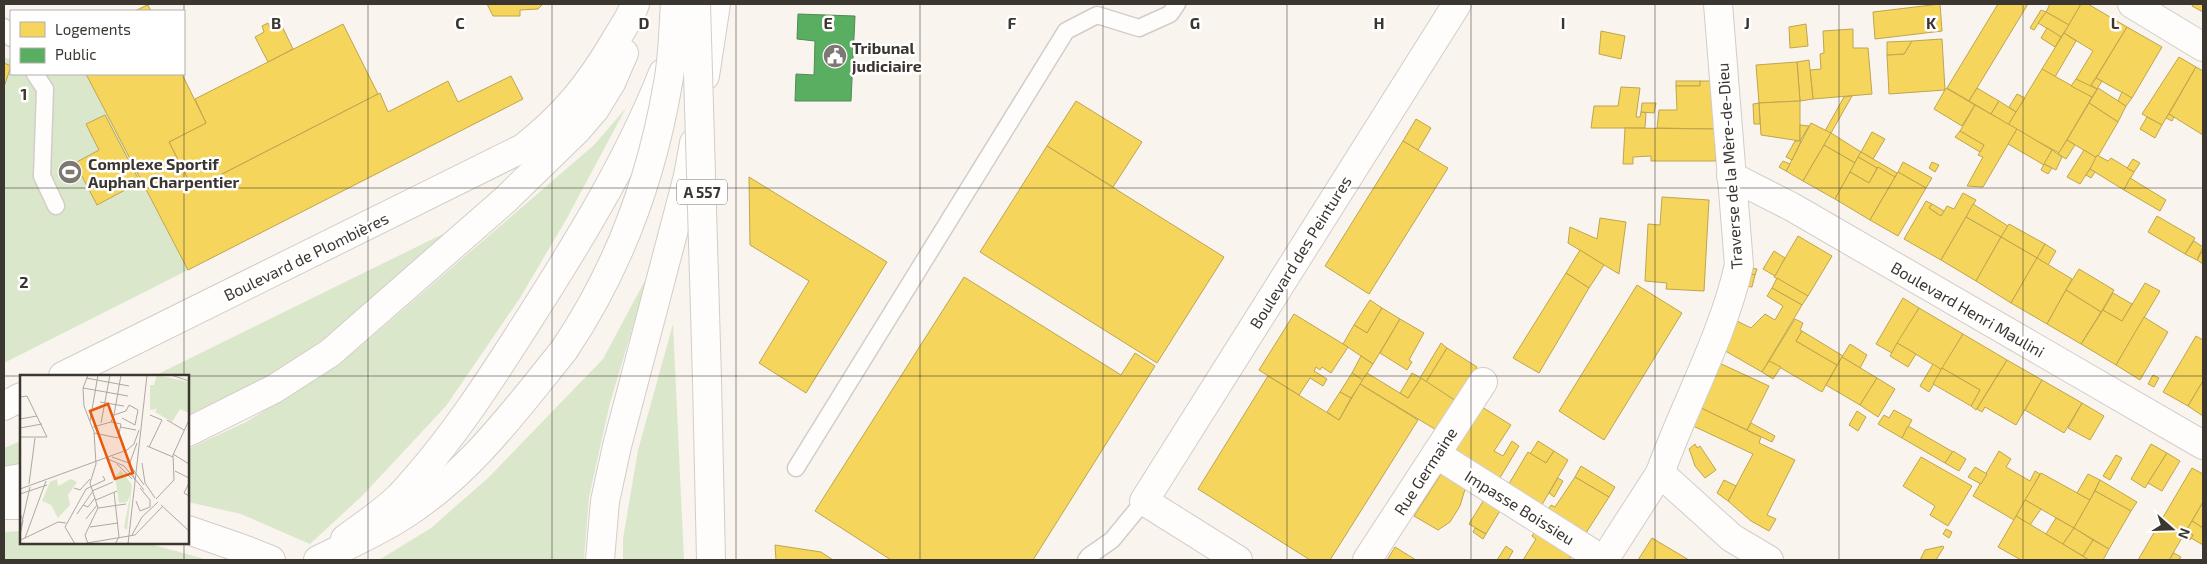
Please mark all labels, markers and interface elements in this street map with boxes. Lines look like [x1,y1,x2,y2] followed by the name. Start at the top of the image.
[10,10,185,75] legend
[271,13,281,32] text: B
[455,13,465,32] text: C
[639,13,650,32] text: D
[823,13,833,32] text: E
[1008,13,1017,32] text: F
[1190,13,1200,32] text: G
[1373,13,1385,32] text: H
[1561,13,1565,32] text: I
[1744,13,1750,32] text: J
[1926,13,1937,32] text: K
[2111,13,2120,32] text: L
[55,20,131,38] text: Logements
[852,38,922,75] place label: Tribunal judiciaire
[822,43,848,69] public building icon: Tribunal judiciaire
[55,45,96,63] text: Public
[1712,62,1746,270] street label: Traverse de la Mère-de-Dieu
[21,84,27,103] text: 1
[88,154,240,191] place label: Complexe Sportif Auphan Charpentier
[57,159,83,185] sports icon: Complexe Sportif Auphan Charpentier
[1245,172,1355,332] street label: Boulevard des Peintures
[677,180,727,204] road number: A 557
[221,208,391,304] street label: Boulevard de Plombières
[1888,257,2048,361] street label: Boulevard Henri Maulini
[19,272,29,291] text: 2
[20,375,189,544] inset map
[1390,424,1460,518] street label: Rue Germaine
[1462,466,1578,548] street label: Impasse Boissieu
[2147,504,2197,554] north arrow
[2175,526,2194,541] text: N

